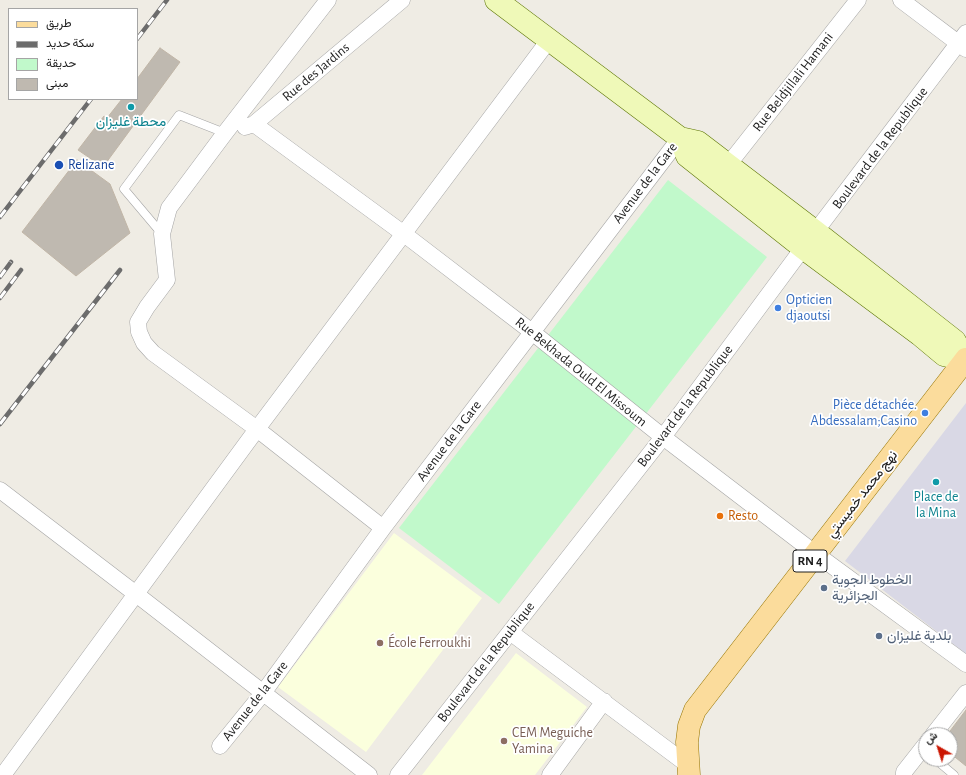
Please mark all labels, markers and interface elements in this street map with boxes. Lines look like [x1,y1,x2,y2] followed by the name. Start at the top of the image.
[8,8,138,100] legend
[46,17,71,29] text: طريق
[749,29,837,135] street label: Rue Beldjillali Hamani
[46,37,94,49] text: سكة حديد
[279,39,353,105] street label: Rue des Jardins
[46,57,76,69] text: حديقة
[46,77,68,89] text: مبنى
[829,84,931,212] street label: Boulevard de la Republique
[126,102,136,112] marker: محطة غليزان
[96,114,166,130] place label: محطة غليزان
[609,139,681,227] street label: Avenue de la Gare
[68,157,114,173] place label: Relizane
[53,159,65,171] marker: Relizane
[786,292,832,324] place label: Opticien djaoutsi
[773,303,783,313] marker: Opticien djaoutsi
[512,314,650,430] street label: Rue Bekhada Ould El Missoum
[634,342,736,470] street label: Boulevard de la Republique
[413,397,485,485] street label: Avenue de la Gare
[811,397,917,430] place label: Pièce détachée. Abdessalam;Casino
[920,408,930,418] marker: Pièce détachée. Abdessalam;Casino
[823,447,901,541] street label: نهج محمد خميستي
[931,477,941,487] marker: Place de la Mina
[913,489,959,522] place label: Place de la Mina
[728,508,758,524] place label: Resto
[715,511,725,521] marker: Resto
[793,550,827,572] road number: RN 4
[832,572,912,604] place label: الخطوط الجوية الجزائرية
[819,583,829,593] marker: الخطوط الجوية الجزائرية
[434,598,538,726] street label: Boulevard de la Republique
[887,628,951,644] place label: بلدية غليزان
[874,631,884,641] marker: بلدية غليزان
[388,635,471,651] place label: École Ferroukhi
[375,638,385,648] marker: École Ferroukhi
[219,658,291,744] street label: Avenue de la Gare
[512,725,593,758] place label: CEM Meguiche Yamina
[918,727,958,767] north arrow
[922,730,939,746] text: ش
[499,736,509,746] marker: CEM Meguiche Yamina

